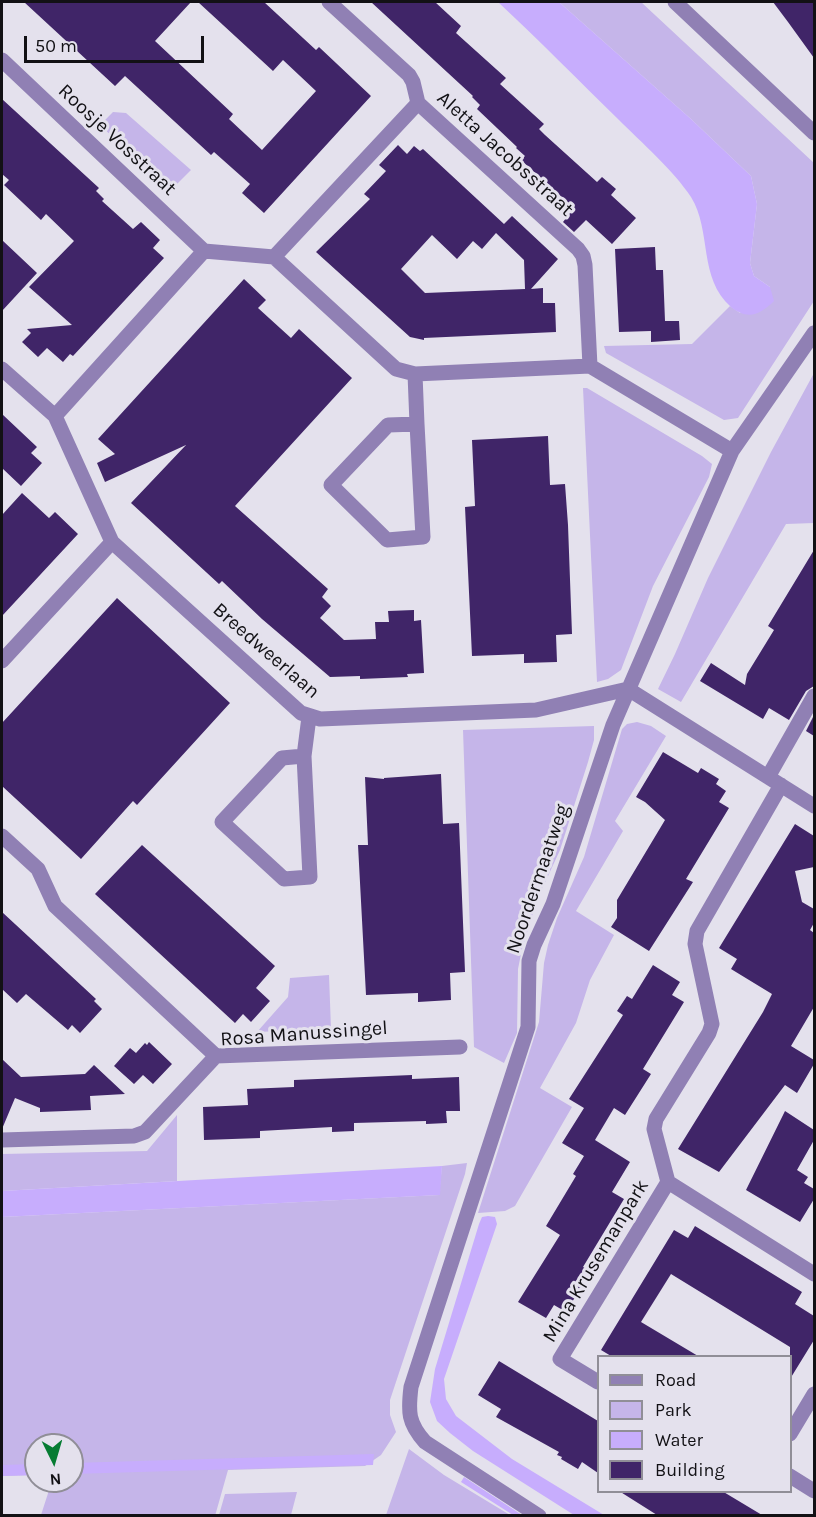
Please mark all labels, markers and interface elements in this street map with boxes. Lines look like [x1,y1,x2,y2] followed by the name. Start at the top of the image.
[27,24,207,62] scale bar
[35,35,77,57] text: 50 m
[53,79,181,201] street label: Roosje Vosstraat
[432,86,578,222] street label: Aletta Jacobsstraat
[208,598,324,704] street label: Breedweerlaan
[501,801,575,957] street label: Noordermaatweg
[219,1016,389,1052] street label: Rosa Manussingel
[538,1175,654,1347] street label: Mina Krusemanpark
[597,1355,792,1493] legend
[655,1369,696,1391] text: Road
[655,1399,692,1421] text: Park
[655,1429,703,1451] text: Water
[24,1433,84,1493] north arrow
[655,1459,725,1481] text: Building
[49,1469,62,1489] text: N

